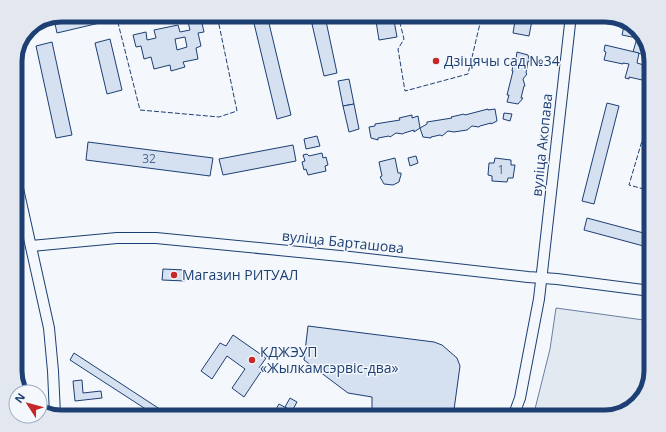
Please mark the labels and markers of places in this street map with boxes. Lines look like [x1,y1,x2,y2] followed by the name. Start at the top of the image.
[444,51,560,70] place label: Дзіцячы сад №34
[431,56,441,66] marker: Дзіцячы сад №34
[182,265,298,284] place label: Магазин РИТУАЛ
[169,270,179,280] marker: Магазин РИТУАЛ
[260,342,399,377] place label: КДЖЭУП «Жылкамсэрвіс-два»
[247,355,257,365] marker: КДЖЭУП «Жылкамсэрвіс-два»

